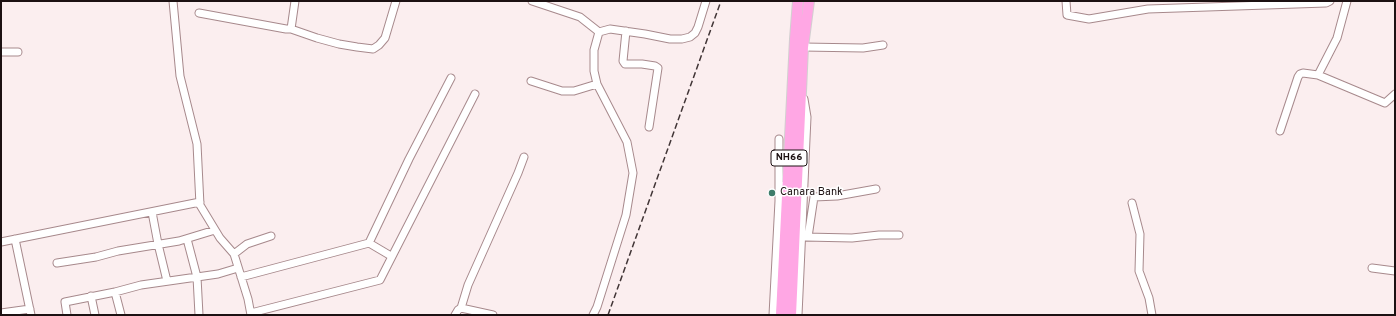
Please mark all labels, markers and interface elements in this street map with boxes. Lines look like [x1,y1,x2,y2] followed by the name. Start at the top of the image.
[771,150,807,166] road number: NH66
[780,186,843,200] place label: Canara Bank
[767,188,777,198] marker: Canara Bank

